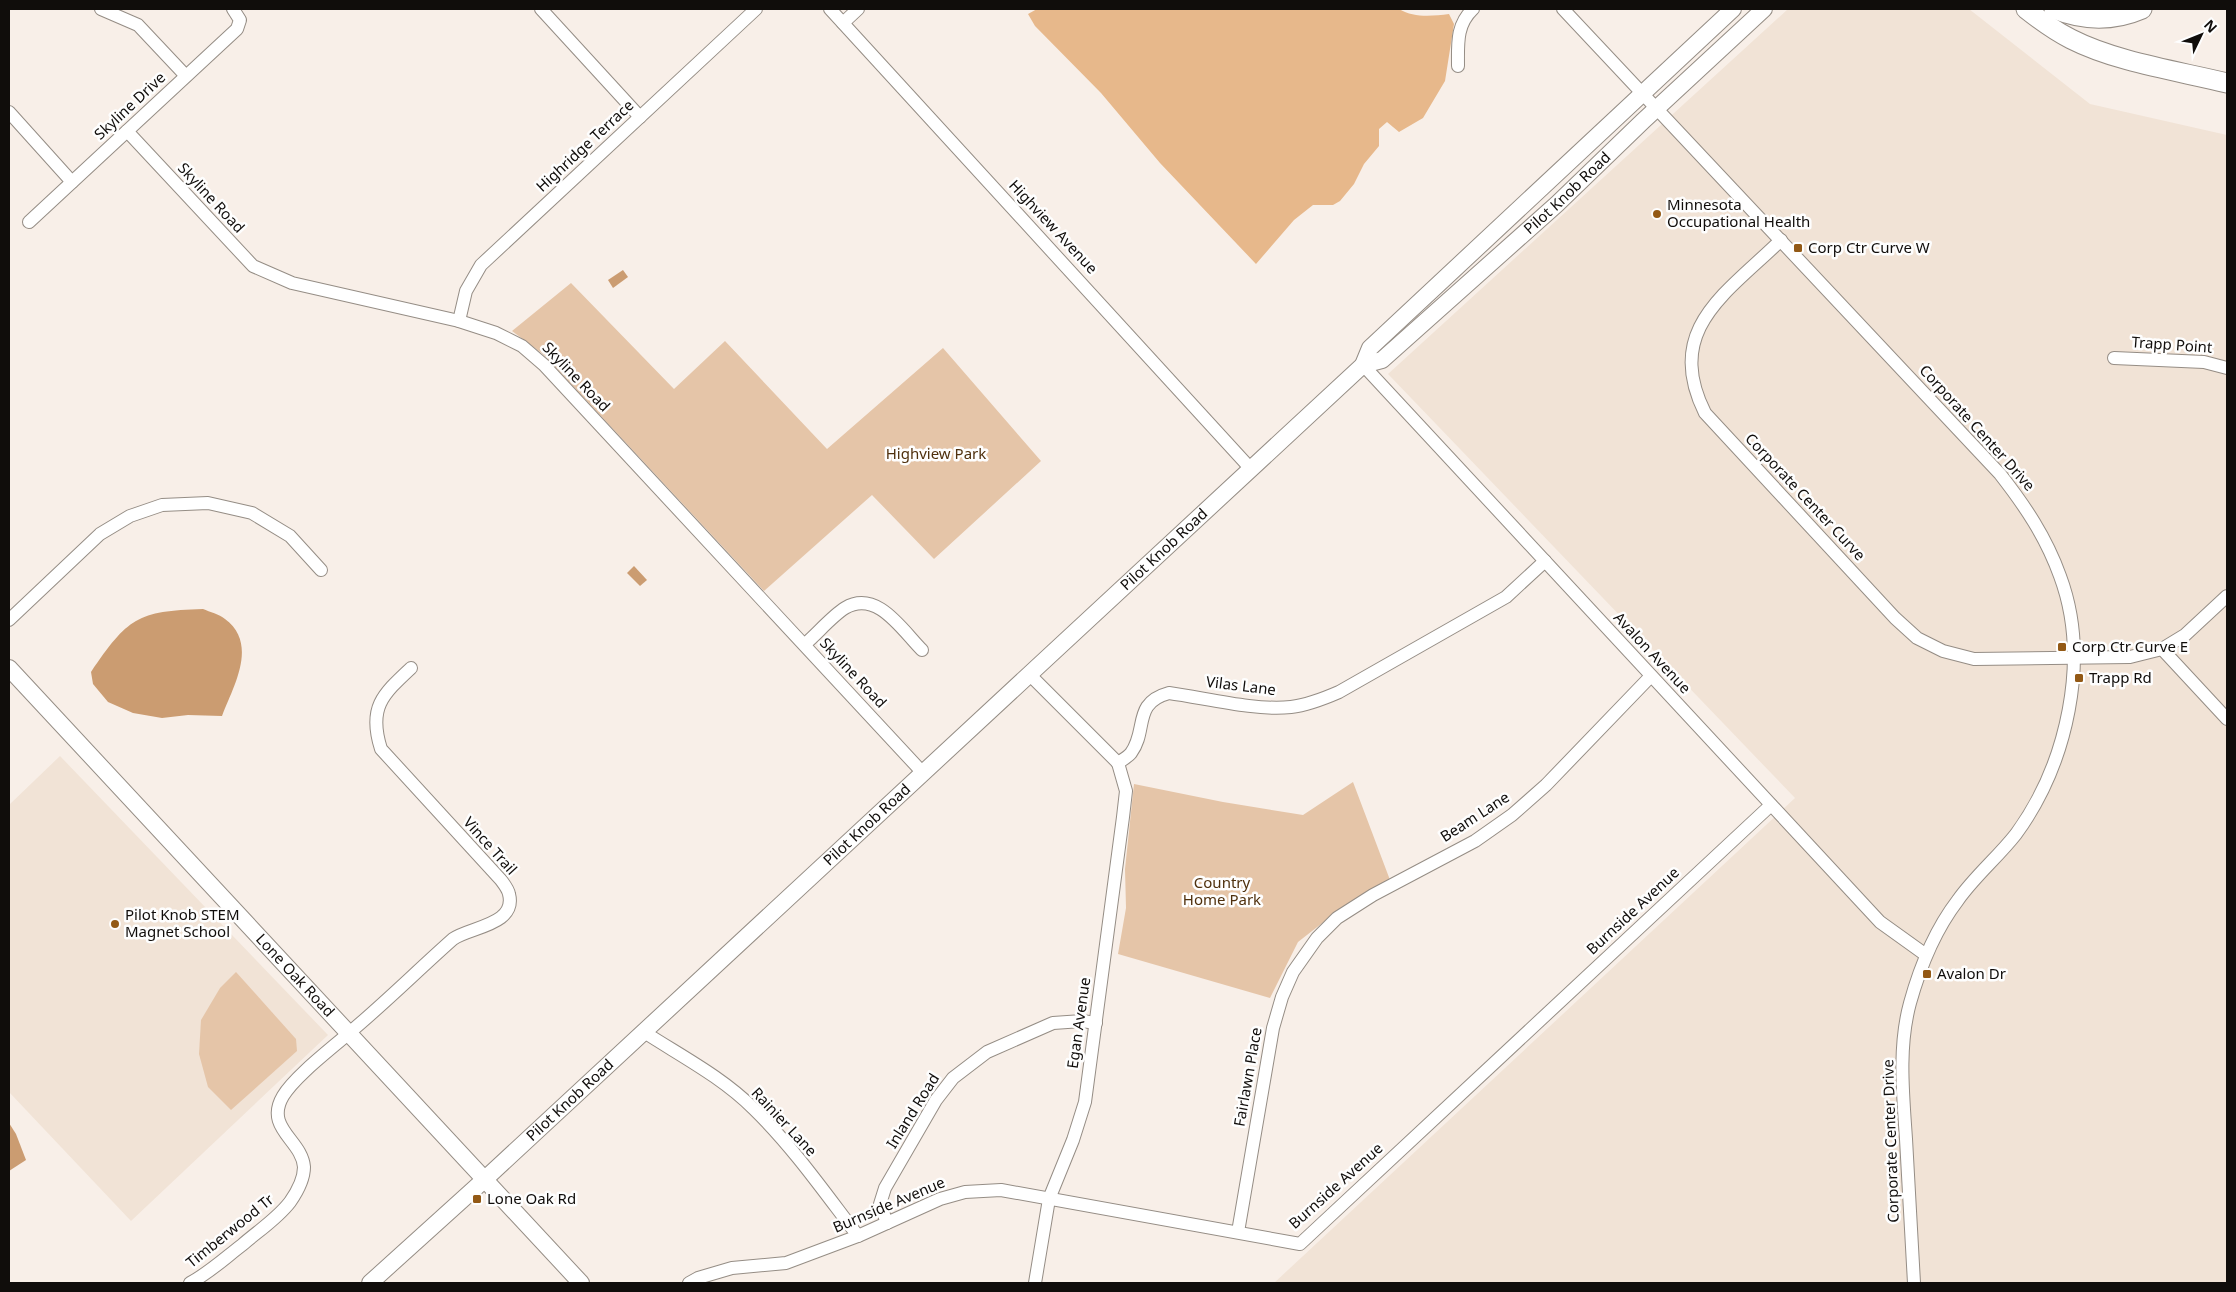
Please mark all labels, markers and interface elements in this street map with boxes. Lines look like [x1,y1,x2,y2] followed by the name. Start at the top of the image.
[2176,10,2226,60] north arrow
[2200,15,2222,36] text: N
[89,67,169,143] street label: Skyline Drive
[531,95,637,196] street label: Highridge Terrace
[1519,147,1614,238] street label: Pilot Knob Road
[174,158,250,237] street label: Skyline Road
[1005,175,1102,278] street label: Highview Avenue
[1667,194,1810,231] place label: Minnesota Occupational Health
[1651,208,1663,220] marker: Minnesota Occupational Health
[1808,237,1930,257] place label: Corp Ctr Curve W
[1792,242,1804,254] marker: Corp Ctr Curve W
[2131,331,2214,357] street label: Trapp Point
[539,337,615,415] street label: Skyline Road
[1916,360,2040,495] street label: Corporate Center Drive
[1741,428,1870,564] street label: Corporate Center Curve
[886,443,986,463] park label: Highview Park
[1115,503,1211,594] street label: Pilot Knob Road
[1610,607,1696,697] street label: Avalon Avenue
[816,633,892,712] street label: Skyline Road
[2072,636,2188,656] place label: Corp Ctr Curve E
[2056,641,2068,653] marker: Corp Ctr Curve E
[2089,667,2152,687] place label: Trapp Rd
[1205,671,1277,699] street label: Vilas Lane
[2073,672,2085,684] marker: Trapp Rd
[818,779,914,870] street label: Pilot Knob Road
[1436,786,1513,846] street label: Beam Lane
[459,812,522,879] street label: Vince Trail
[1582,862,1683,958] street label: Burnside Avenue
[1183,872,1261,909] park label: Country Home Park
[125,904,239,941] place label: Pilot Knob STEM Magnet School
[109,918,121,930] marker: Pilot Knob STEM Magnet School
[252,929,339,1021] street label: Lone Oak Road
[1937,963,2006,983] place label: Avalon Dr
[1921,968,1933,980] marker: Avalon Dr
[1062,976,1094,1070] street label: Egan Avenue
[1228,1026,1266,1128] street label: Fairlawn Place
[521,1054,617,1145] street label: Pilot Knob Road
[1877,1059,1903,1223] street label: Corporate Center Drive
[881,1069,943,1152] street label: Inland Road
[748,1083,822,1160] street label: Rainier Lane
[1284,1138,1387,1233] street label: Burnside Avenue
[830,1171,948,1237] street label: Burnside Avenue
[487,1188,576,1208] place label: Lone Oak Rd
[182,1189,277,1272] street label: Timberwood Tr
[471,1193,483,1205] marker: Lone Oak Rd

